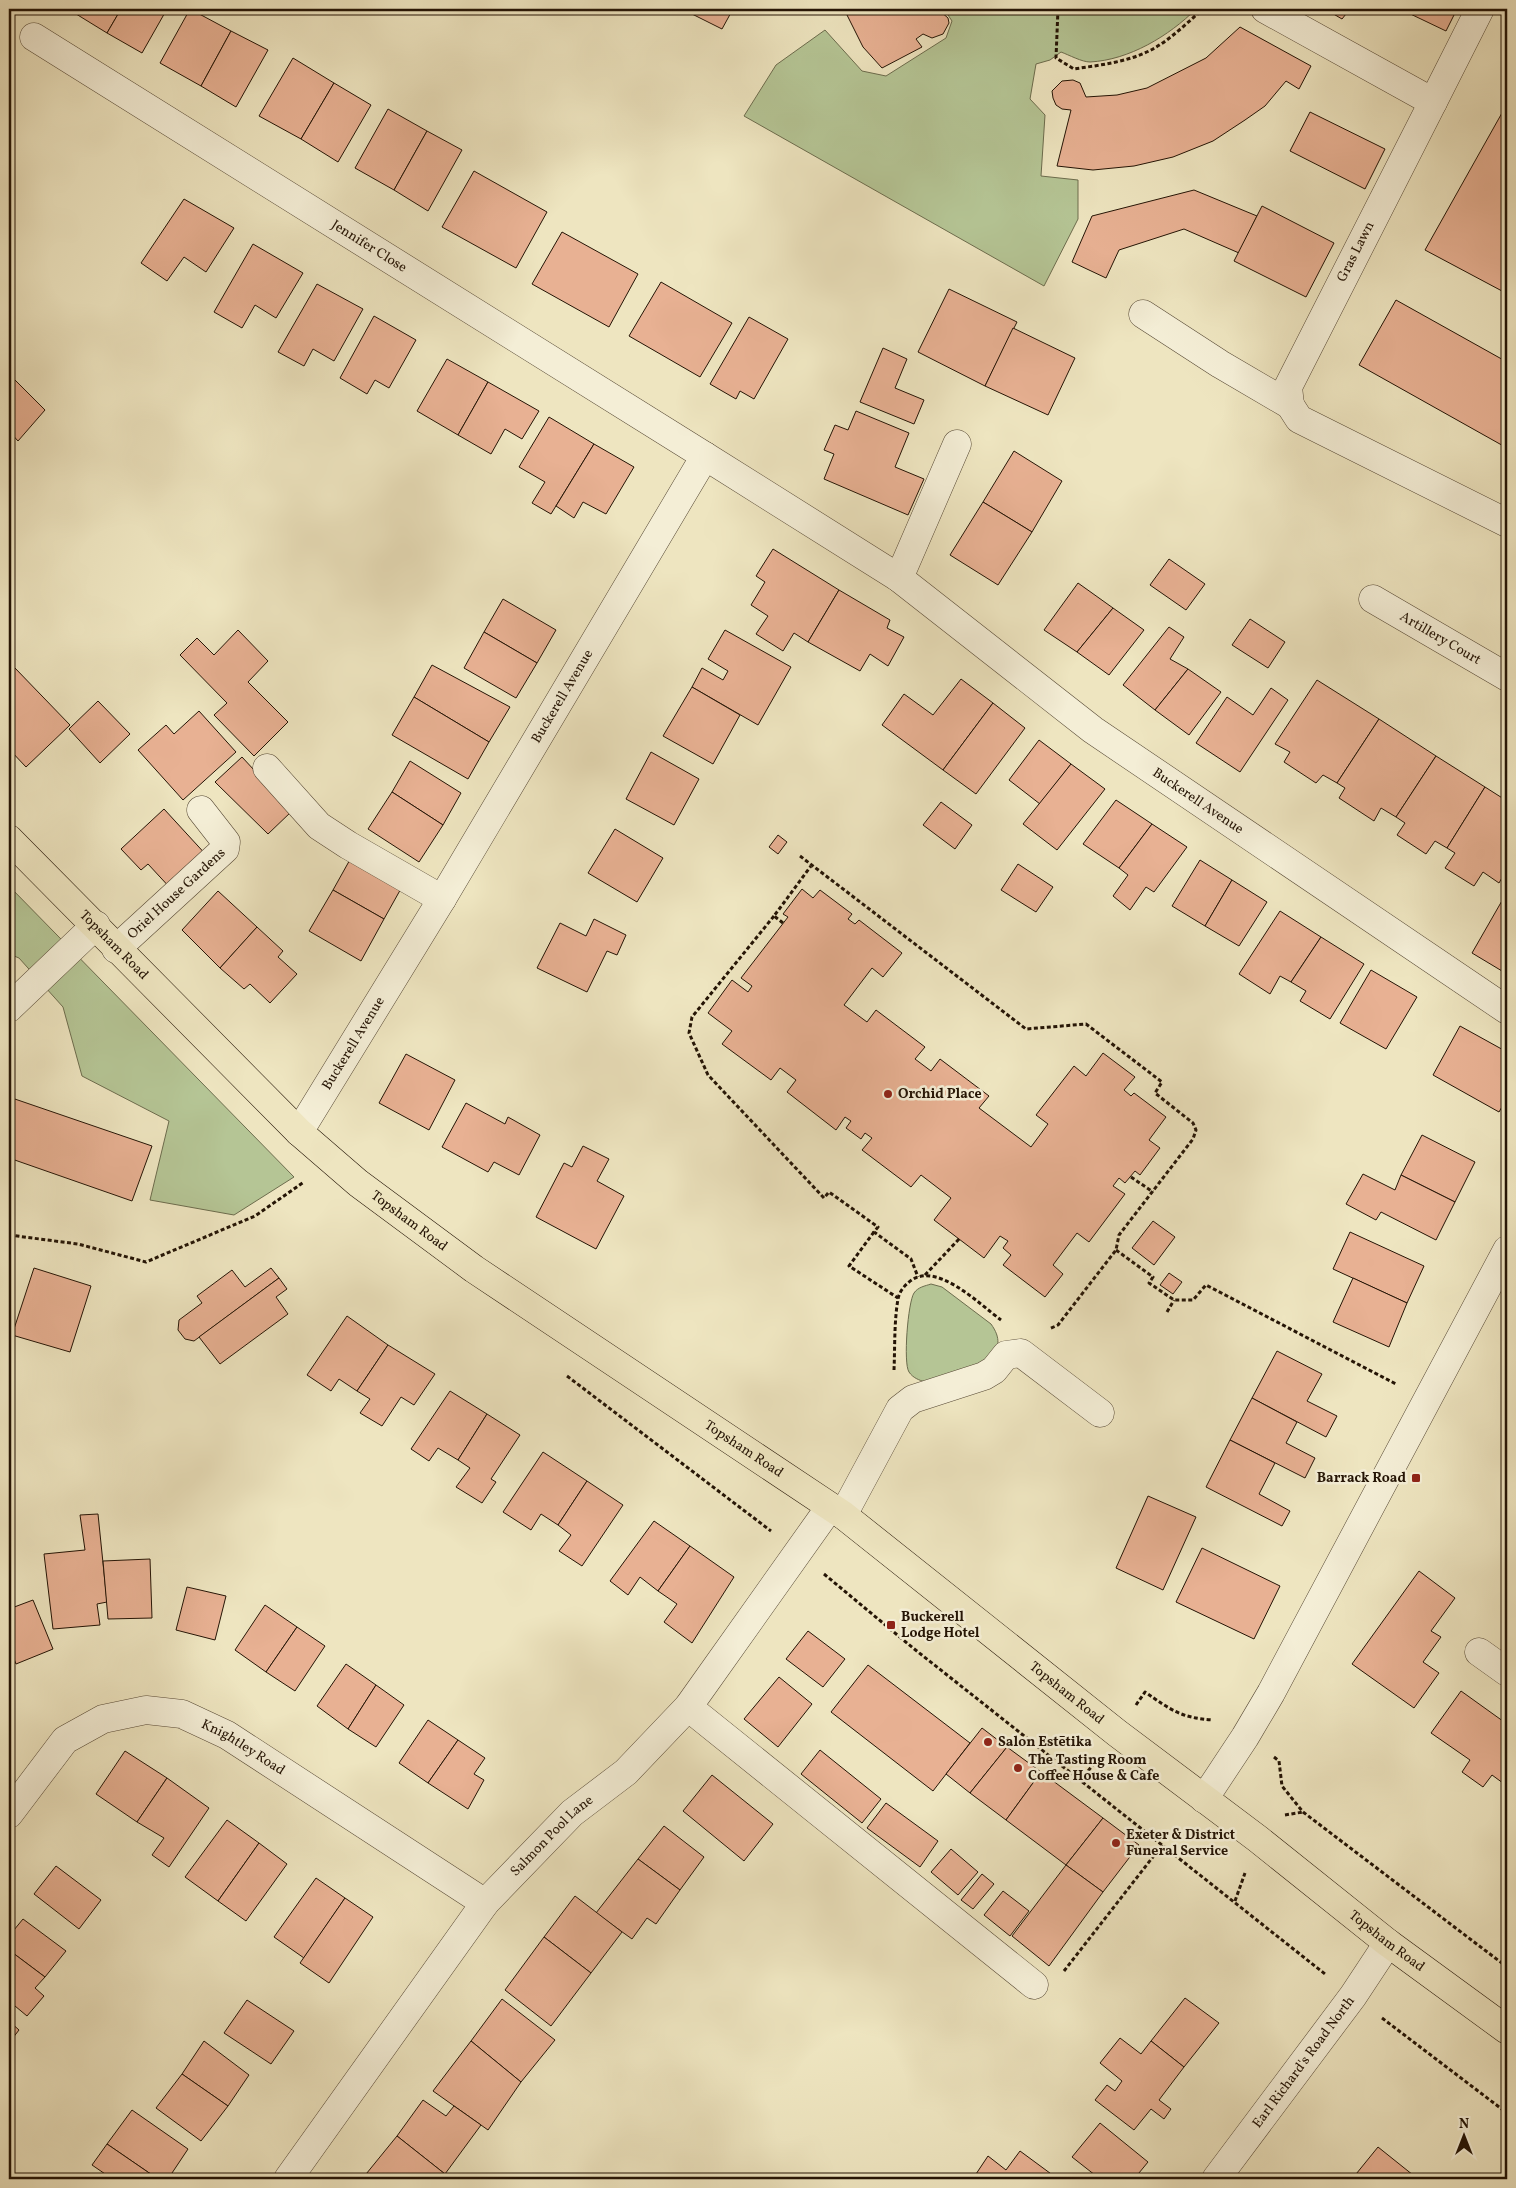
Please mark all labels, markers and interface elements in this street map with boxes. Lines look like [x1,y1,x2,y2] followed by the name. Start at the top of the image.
[328,215,411,277] street label: Jennifer Close
[1333,219,1379,285] street label: Gras Lawn
[1396,607,1485,669] street label: Artillery Court
[527,646,598,747] street label: Buckerell Avenue
[1149,763,1248,839] street label: Buckerell Avenue
[123,844,230,944] street label: Oriel House Gardens
[75,906,153,984] street label: Topsham Road
[318,993,389,1094] street label: Buckerell Avenue
[898,1085,982,1104] place label: Orchid Place
[882,1088,894,1100] marker: Orchid Place
[367,1186,451,1256] street label: Topsham Road
[701,1416,787,1482] street label: Topsham Road
[1317,1469,1406,1488] place label: Barrack Road
[1410,1472,1422,1484] marker: Barrack Road
[901,1608,980,1643] place label: Buckerell Lodge Hotel
[885,1619,897,1631] marker: Buckerell Lodge Hotel
[1025,1657,1108,1729] street label: Topsham Road
[198,1715,289,1780] street label: Knightley Road
[998,1733,1092,1752] place label: Salon Estētika
[982,1736,994,1748] marker: Salon Estētika
[1028,1751,1159,1786] place label: The Tasting Room Coffee House & Cafe
[1012,1762,1024,1774] marker: The Tasting Room Coffee House & Cafe
[506,1790,597,1881] street label: Salmon Pool Lane
[1126,1826,1235,1861] place label: Exeter & District Funeral Service
[1110,1837,1122,1849] marker: Exeter & District Funeral Service
[1345,1906,1429,1976] street label: Topsham Road
[1248,1992,1359,2132] street label: Earl Richard's Road North
[1438,2110,1488,2160] north arrow
[1459,2115,1469,2134] text: N

